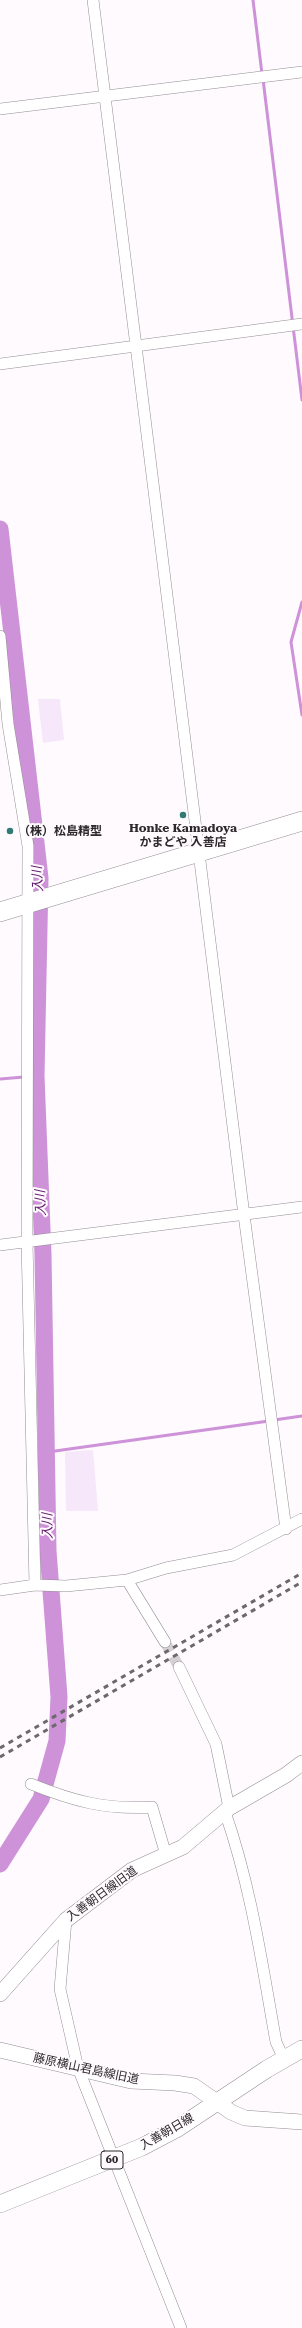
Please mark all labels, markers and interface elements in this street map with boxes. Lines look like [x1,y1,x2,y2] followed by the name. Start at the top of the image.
[178,810,188,820] marker: Honke Kamadoya かまどや 入善店
[129,821,237,849] place label: Honke Kamadoya かまどや 入善店
[18,824,102,838] place label: （株）松島精型
[5,826,15,836] marker: （株）松島精型
[30,866,46,892] water label: 入川
[33,1190,49,1216] water label: 入川
[40,1513,56,1539] water label: 入川
[64,1863,140,1925] street label: 入善朝日線旧道
[32,2051,140,2087] street label: 藤原横山君島線旧道
[137,2111,197,2153] street label: 入善朝日線
[101,2151,123,2169] road number: 60

